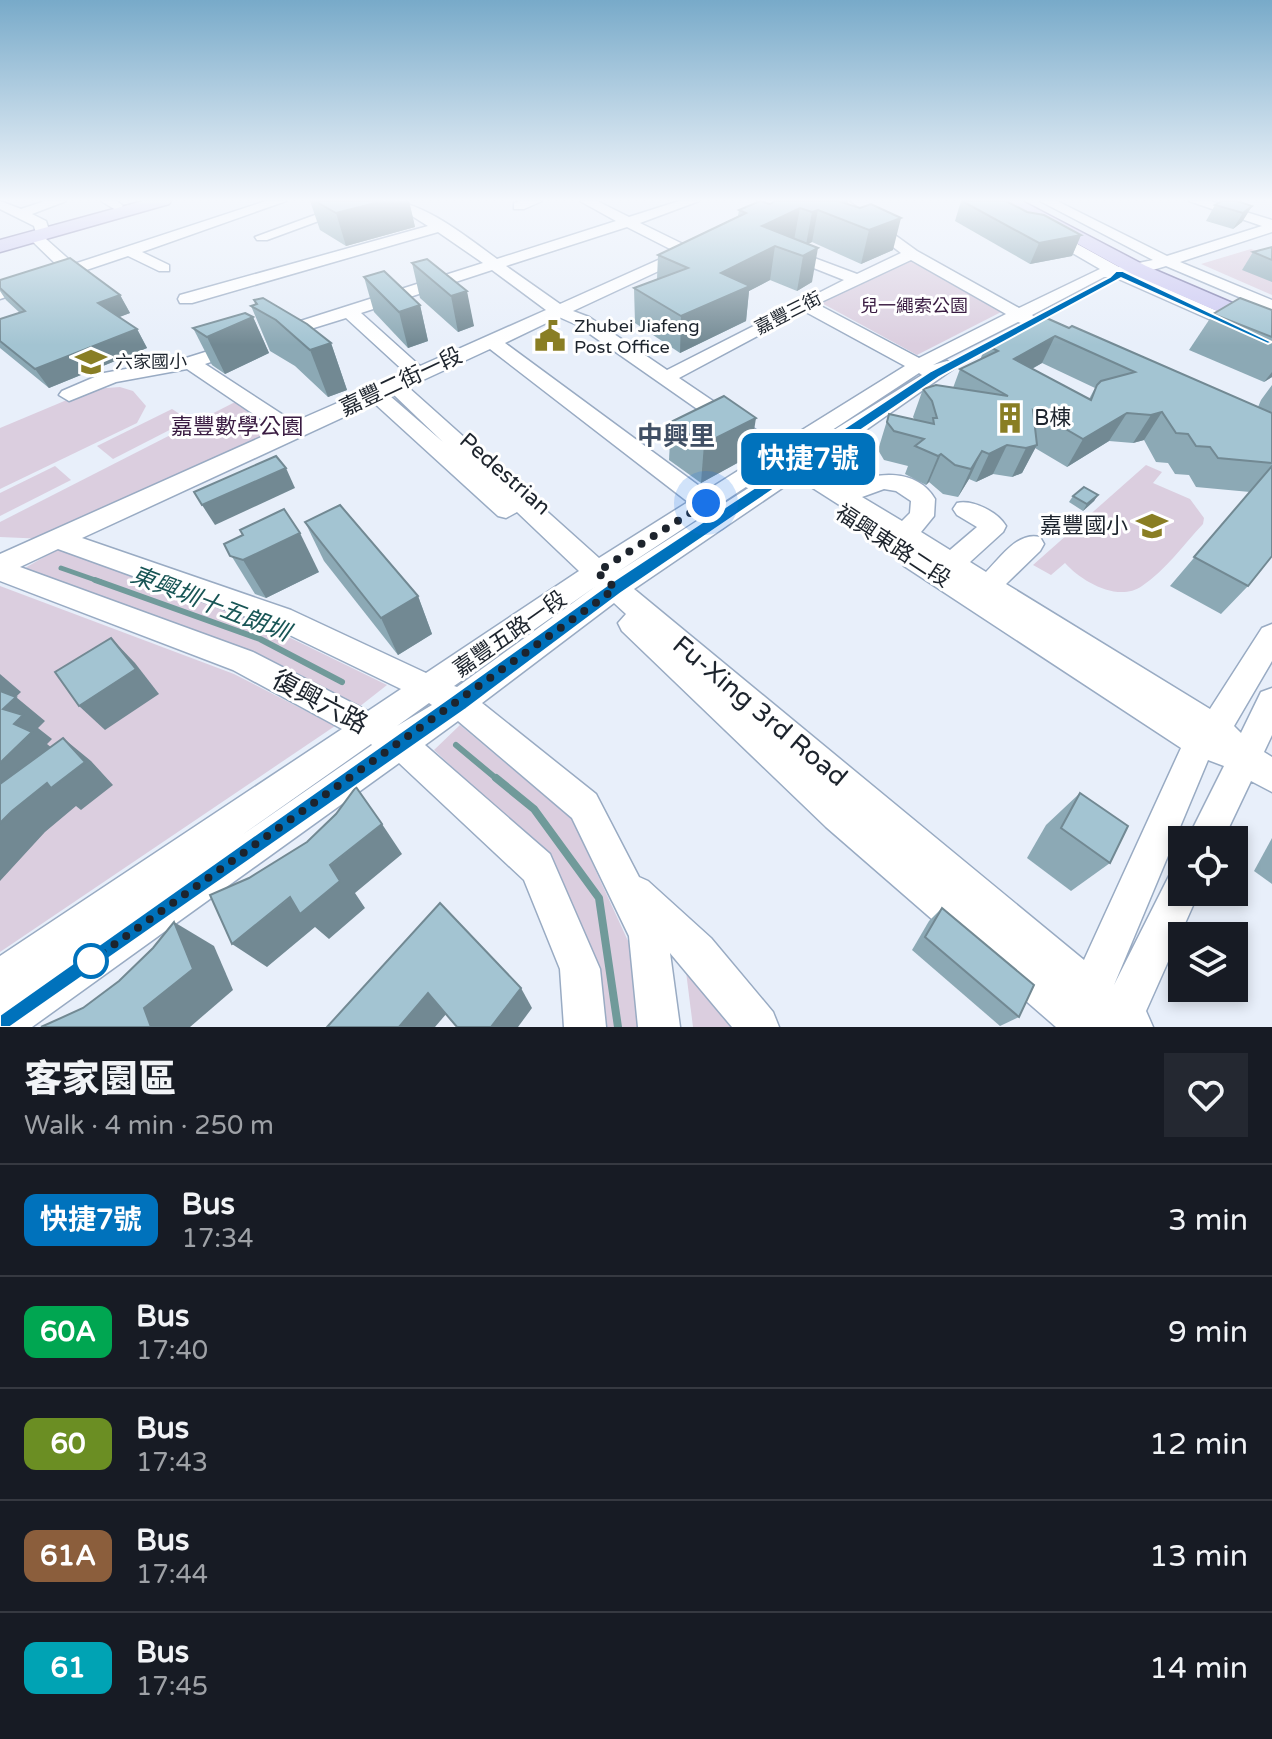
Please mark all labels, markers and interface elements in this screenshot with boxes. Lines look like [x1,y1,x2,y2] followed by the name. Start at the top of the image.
[751,287,825,339] street label: 嘉豐三街
[860,295,968,317] park label: 兒一繩索公園
[574,315,700,358] place label: Zhubei Jiafeng Post Office
[533,319,567,353] public building icon: Zhubei Jiafeng Post Office
[336,342,466,422] street label: 嘉豐二街一段
[74,345,108,379] school or university icon: 六家國小
[115,351,187,373] place label: 六家國小
[993,401,1027,435] building icon: B棟
[1034,405,1071,431] place label: B棟
[171,414,303,440] park label: 嘉豐數學公園
[637,421,715,452] district label: 中興里
[454,428,556,520] street label: Pedestrian
[752,433,864,485] line badge: 快捷7號
[757,442,859,476] text: 快捷7號
[686,483,726,523] your location
[831,499,955,593] street label: 福興東路二段
[1135,509,1169,543] school or university icon: 嘉豐國小
[1040,513,1128,539] place label: 嘉豐國小
[126,560,296,649] water label: 東興圳十五朗圳
[448,585,572,683] street label: 嘉豐五路一段
[667,629,853,793] street label: Fu-Xing 3rd Road
[267,664,373,740] street label: 復興六路
[1168,826,1248,1002] map controls
[1168,826,1248,906] button: locate
[1168,922,1248,1002] button: layers
[74,944,108,978] unlabelled marker
[1164,1053,1248,1137] button: heart
[24,1057,176,1103] text: 客家園區
[24,1110,274,1141] text: Walk · 4 min · 250 m
[182,1186,235,1223] text: Bus
[1168,1202,1248,1239] text: 3 min
[40,1203,142,1237] text: 快捷7號
[182,1223,254,1254] text: 17:34
[136,1298,189,1335] text: Bus
[1168,1314,1248,1351] text: 9 min
[40,1315,96,1349] text: 60A
[136,1335,208,1366] text: 17:40
[136,1410,189,1447] text: Bus
[1149,1426,1248,1463] text: 12 min
[50,1427,86,1461] text: 60
[136,1447,208,1478] text: 17:43
[136,1522,189,1559] text: Bus
[1149,1538,1248,1575] text: 13 min
[40,1539,96,1573] text: 61A
[136,1559,208,1590] text: 17:44
[136,1634,189,1671] text: Bus
[1149,1650,1248,1687] text: 14 min
[50,1651,86,1685] text: 61
[136,1671,208,1702] text: 17:45

